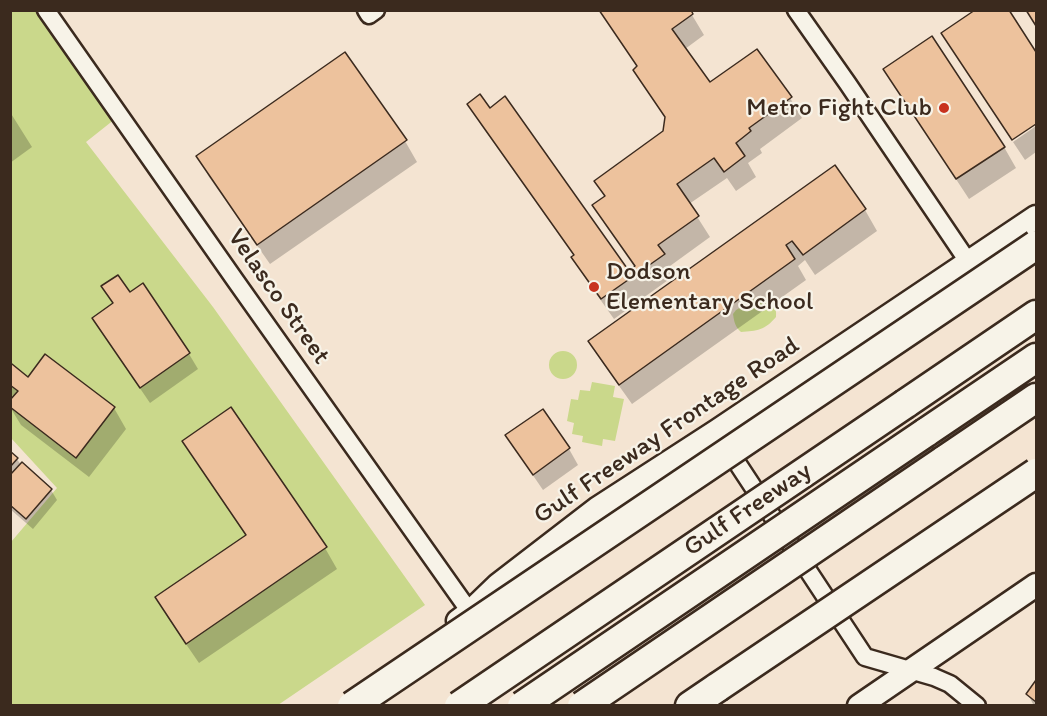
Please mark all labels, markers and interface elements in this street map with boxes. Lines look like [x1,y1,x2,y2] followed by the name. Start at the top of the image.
[746,92,932,124] place label: Metro Fight Club
[937,101,951,115] marker: Metro Fight Club
[220,223,336,371] street label: Velasco Street
[606,256,813,318] place label: Dodson Elementary School
[587,280,601,294] marker: Dodson Elementary School
[528,330,806,532] street label: Gulf Freeway Frontage Road
[678,456,818,564] street label: Gulf Freeway

